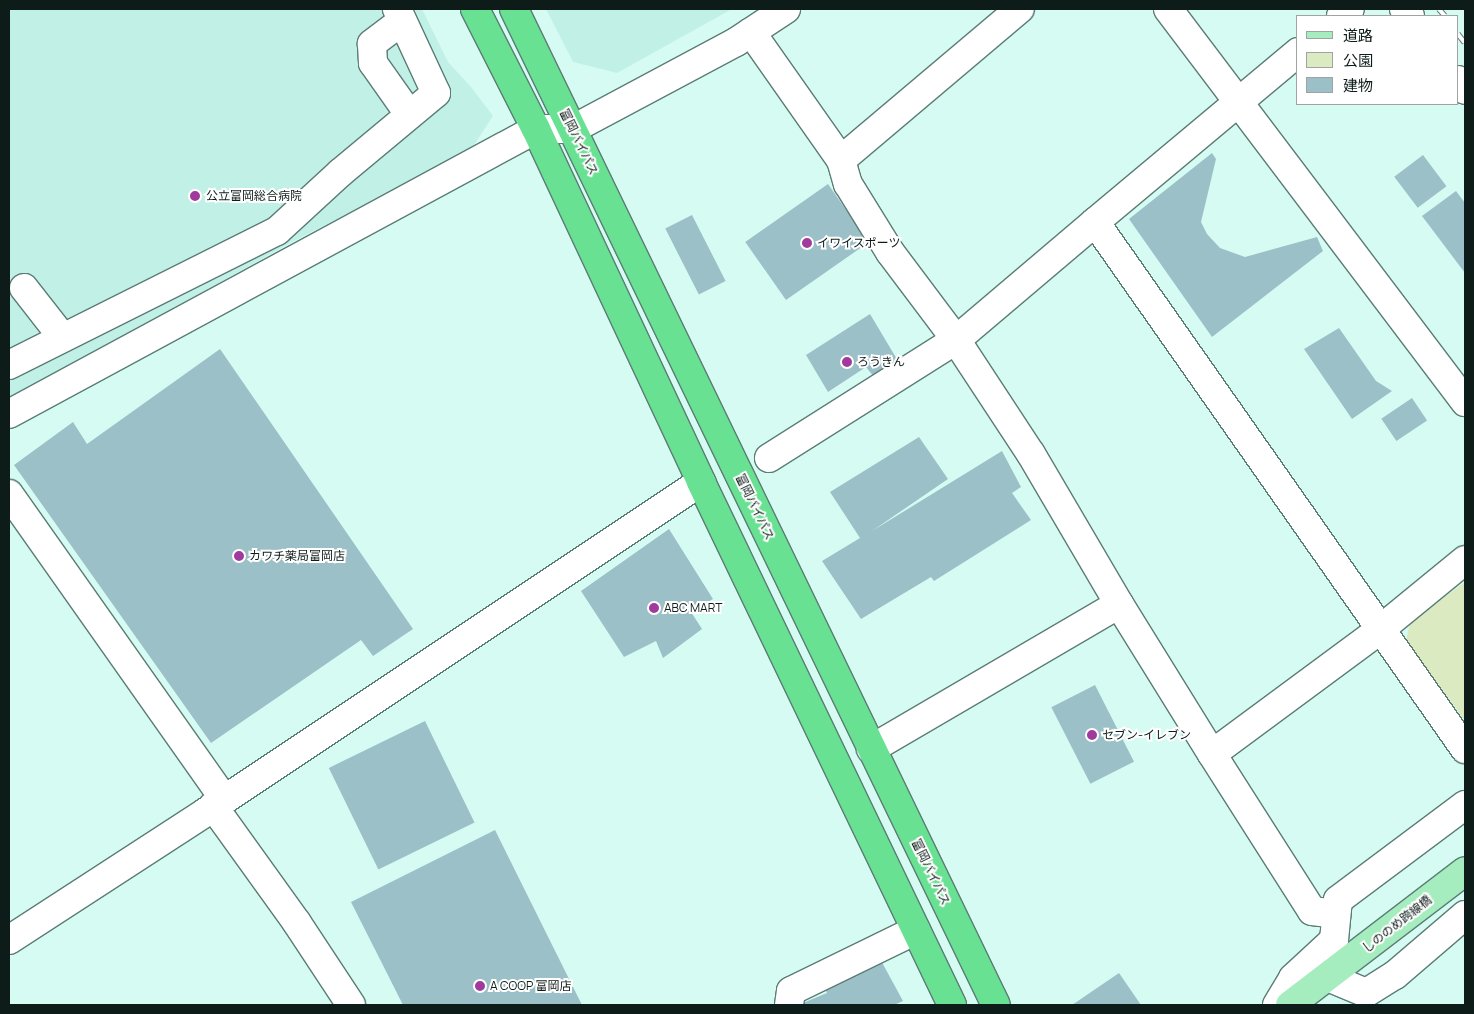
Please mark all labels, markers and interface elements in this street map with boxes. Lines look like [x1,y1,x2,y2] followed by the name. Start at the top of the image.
[1296,15,1459,105] legend
[1343,25,1373,46] text: 道路
[1343,50,1373,71] text: 公園
[1343,75,1373,96] text: 建物
[557,106,601,178] street label: 富岡バイパス
[188,189,202,203] marker: 公立富岡総合病院
[206,189,302,203] place label: 公立富岡総合病院
[817,236,901,250] place label: イワイスポーツ
[801,237,813,249] marker: イワイスポーツ
[857,355,905,369] place label: ろうきん
[841,356,853,368] marker: ろうきん
[733,471,777,543] street label: 富岡バイパス
[249,549,345,563] place label: カワチ薬局富岡店
[233,550,245,562] marker: カワチ薬局富岡店
[664,601,722,615] place label: ABC MART
[648,602,660,614] marker: ABC MART
[1102,728,1191,742] place label: セブン-イレブン
[1086,729,1098,741] marker: セブン-イレブン
[909,836,953,908] street label: 富岡バイパス
[1359,892,1435,956] street label: しののめ跨線橋
[490,979,572,993] place label: A COOP 富岡店
[474,980,486,992] marker: A COOP 富岡店

